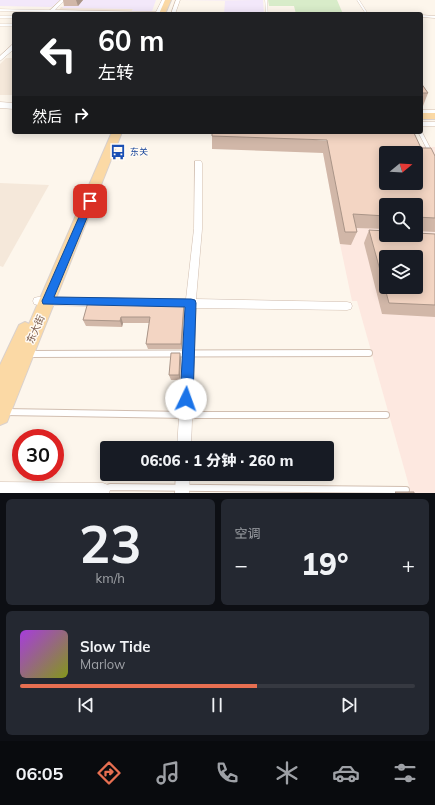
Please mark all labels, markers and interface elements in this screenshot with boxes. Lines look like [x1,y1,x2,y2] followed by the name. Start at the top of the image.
[98,23,164,58] text: 60 m
[32,28,84,80] icon: left
[98,61,134,84] text: 左转
[70,104,92,126] icon: right
[32,107,62,126] text: 然后
[109,143,127,161] bus stop icon: 东关
[130,146,148,157] place label: 东关
[379,146,423,190] north arrow
[379,146,423,294] map controls
[73,184,107,218] pin
[79,190,101,212] icon: arrive
[379,198,423,242] button: search
[379,250,423,294] button: layers
[24,313,47,346] street label: 东大街
[165,378,207,420] position arrow
[12,429,64,481] speed limit sign: 30
[141,451,293,470] text: 06:06 · 1 分钟 · 260 m
[79,511,141,576] text: 23
[235,525,261,541] text: 空调
[301,545,349,583] text: 19°
[235,551,248,579] text: −
[402,551,415,579] text: +
[96,570,125,586] text: km/h
[80,637,150,656] text: Slow Tide
[80,656,125,672] text: Marlow
[75,694,97,716] icon: previous
[206,694,228,716] icon: pause
[338,694,360,716] icon: next
[95,759,123,787] icon: directions
[154,759,182,787] icon: music
[213,759,241,787] icon: phone
[273,759,301,787] icon: climate
[332,759,360,787] icon: car
[391,759,419,787] icon: filters
[16,762,63,785] text: 06:05

